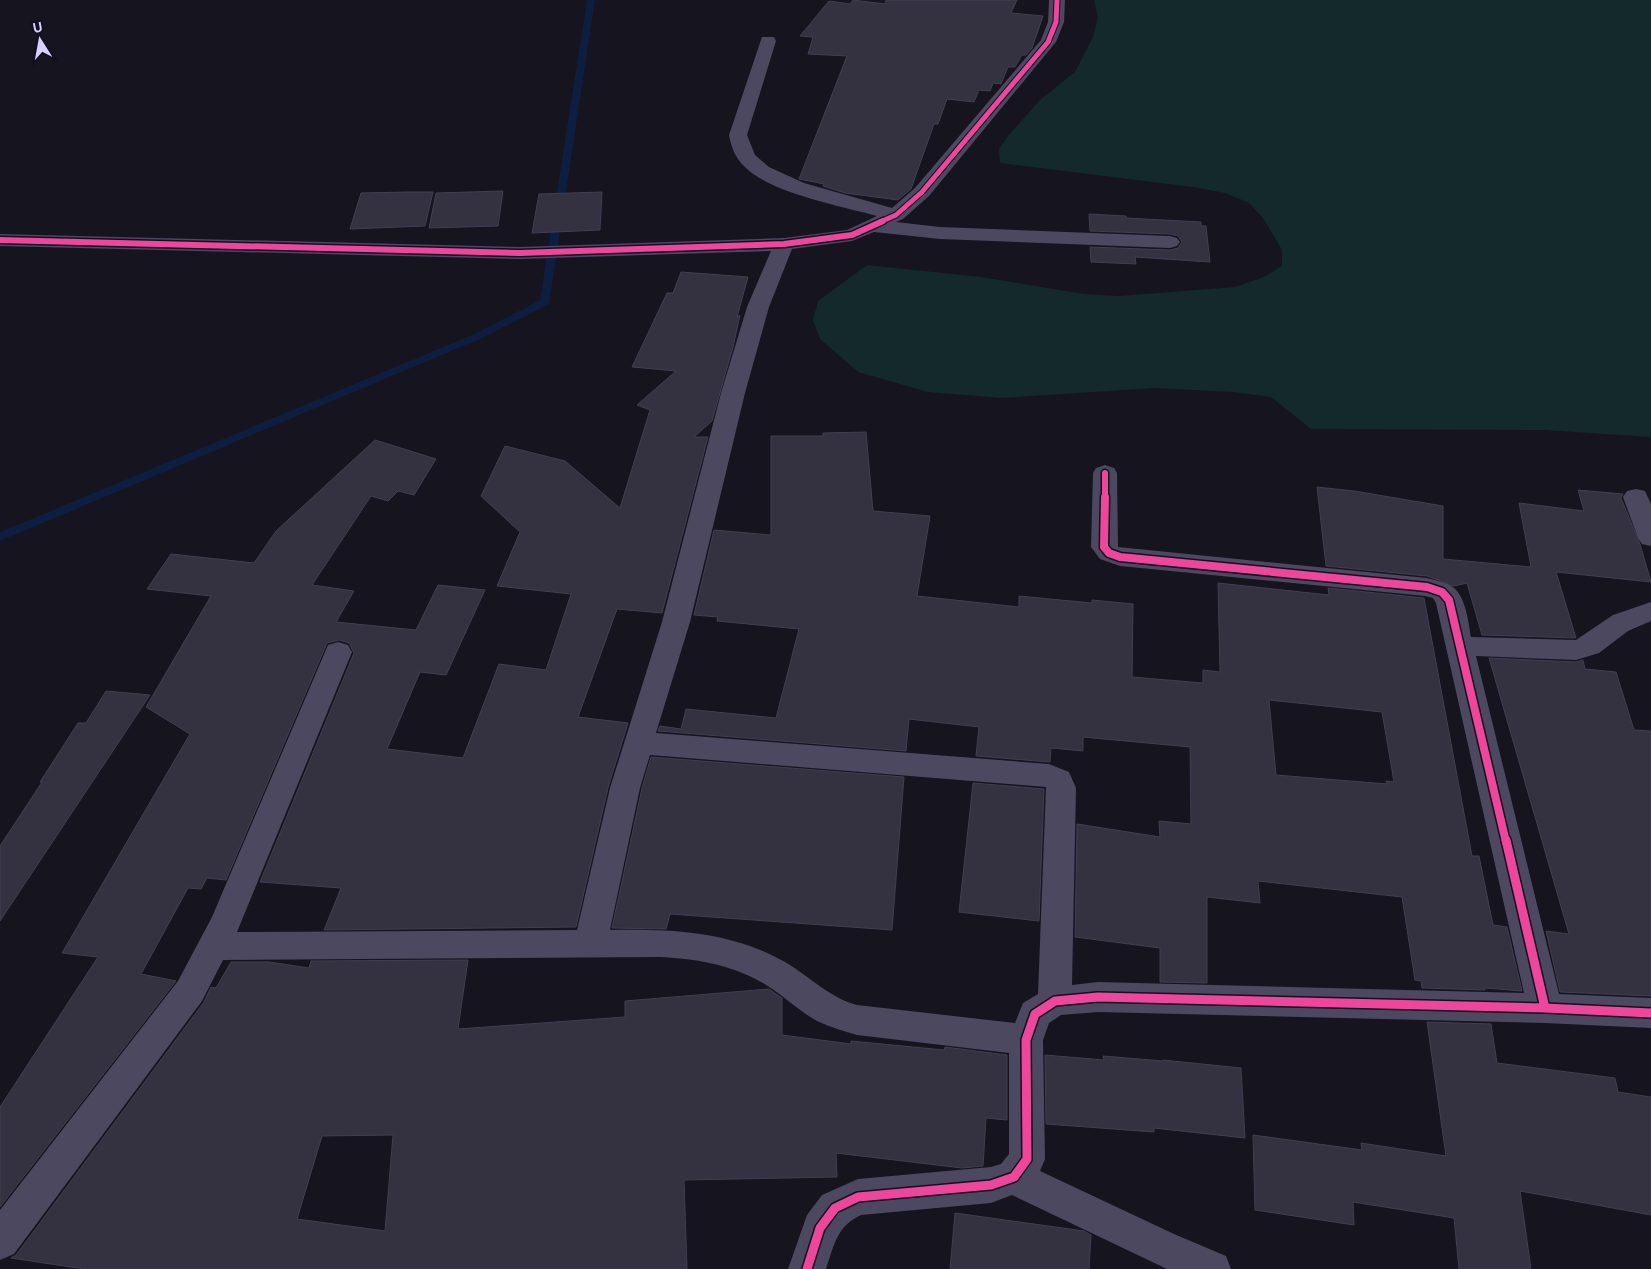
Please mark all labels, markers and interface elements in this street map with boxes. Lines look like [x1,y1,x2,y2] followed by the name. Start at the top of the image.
[15,15,65,65] north arrow
[31,18,44,36] text: U

